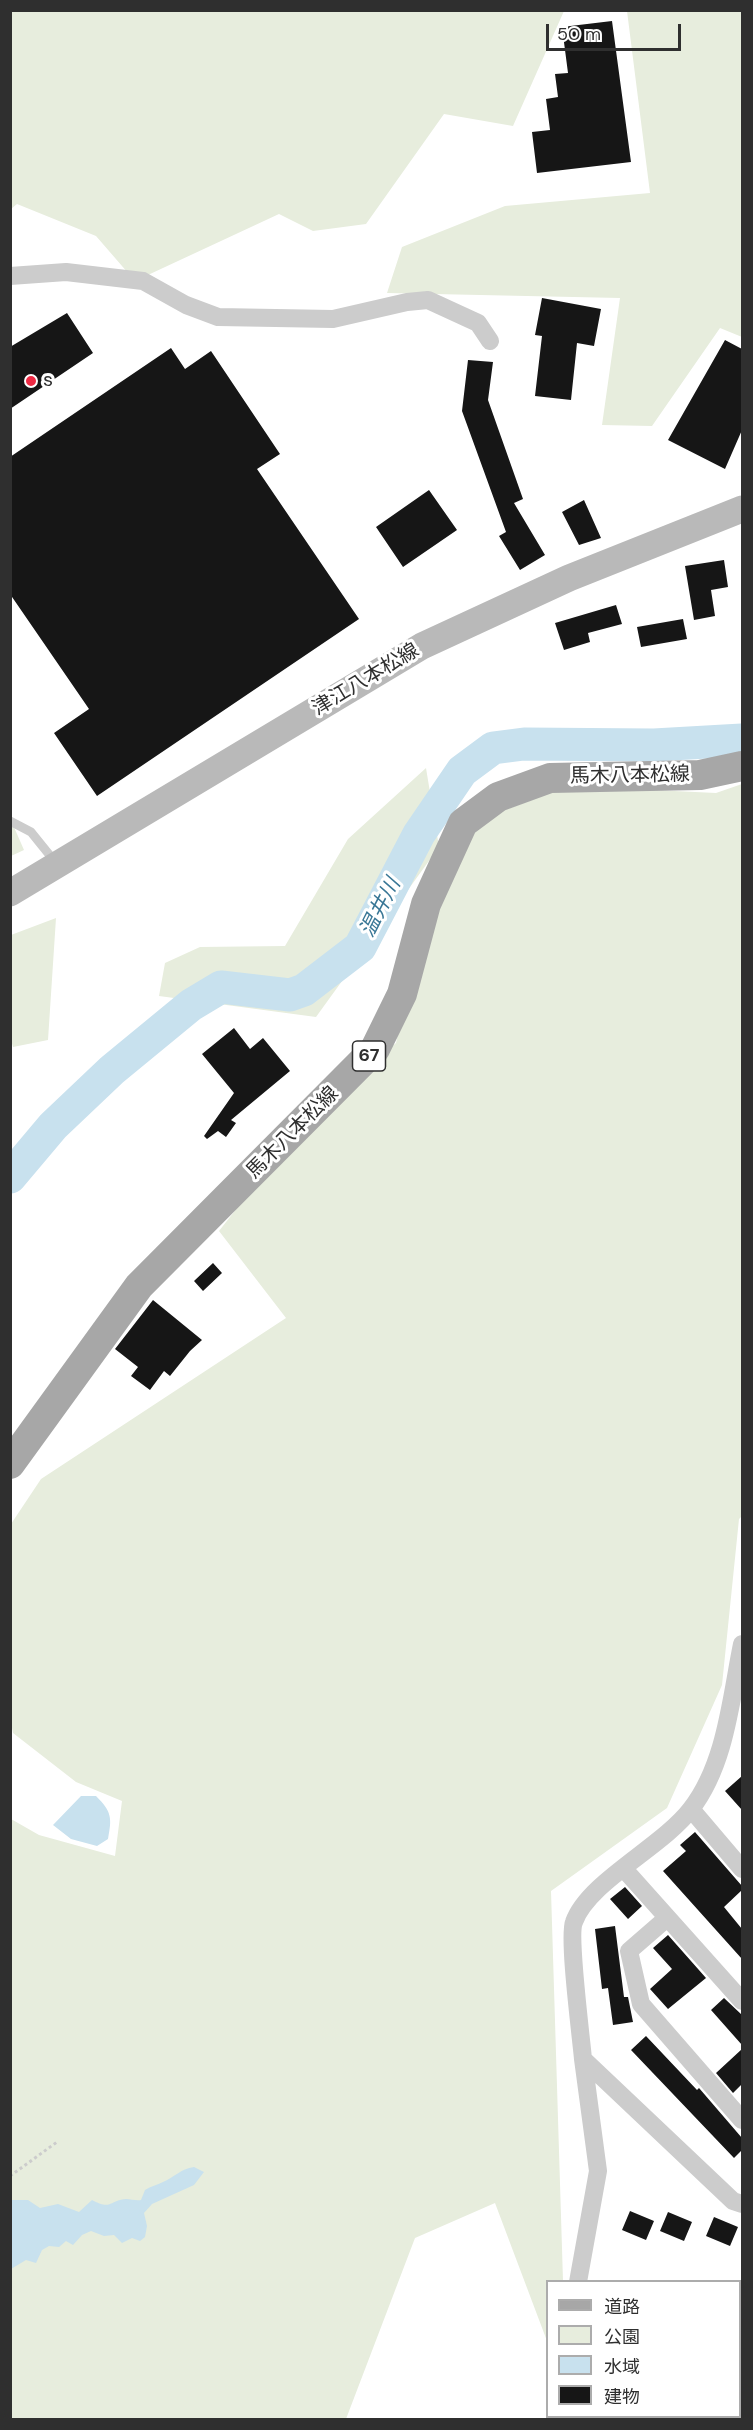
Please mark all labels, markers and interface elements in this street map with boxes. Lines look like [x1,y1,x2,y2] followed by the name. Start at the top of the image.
[549,12,684,50] scale bar
[557,22,601,46] text: 50 m
[43,369,53,393] place label: s
[24,374,38,388] marker: s
[308,639,424,721] street label: 津江八本松線
[570,763,690,789] street label: 馬木八本松線
[355,874,407,942] water label: 温井川
[352,1041,386,1071] road number: 67
[242,1082,344,1184] street label: 馬木八本松線
[546,2280,741,2418] legend
[604,2295,640,2319] text: 道路
[604,2325,640,2349] text: 公園
[604,2355,640,2379] text: 水域
[604,2385,640,2409] text: 建物

